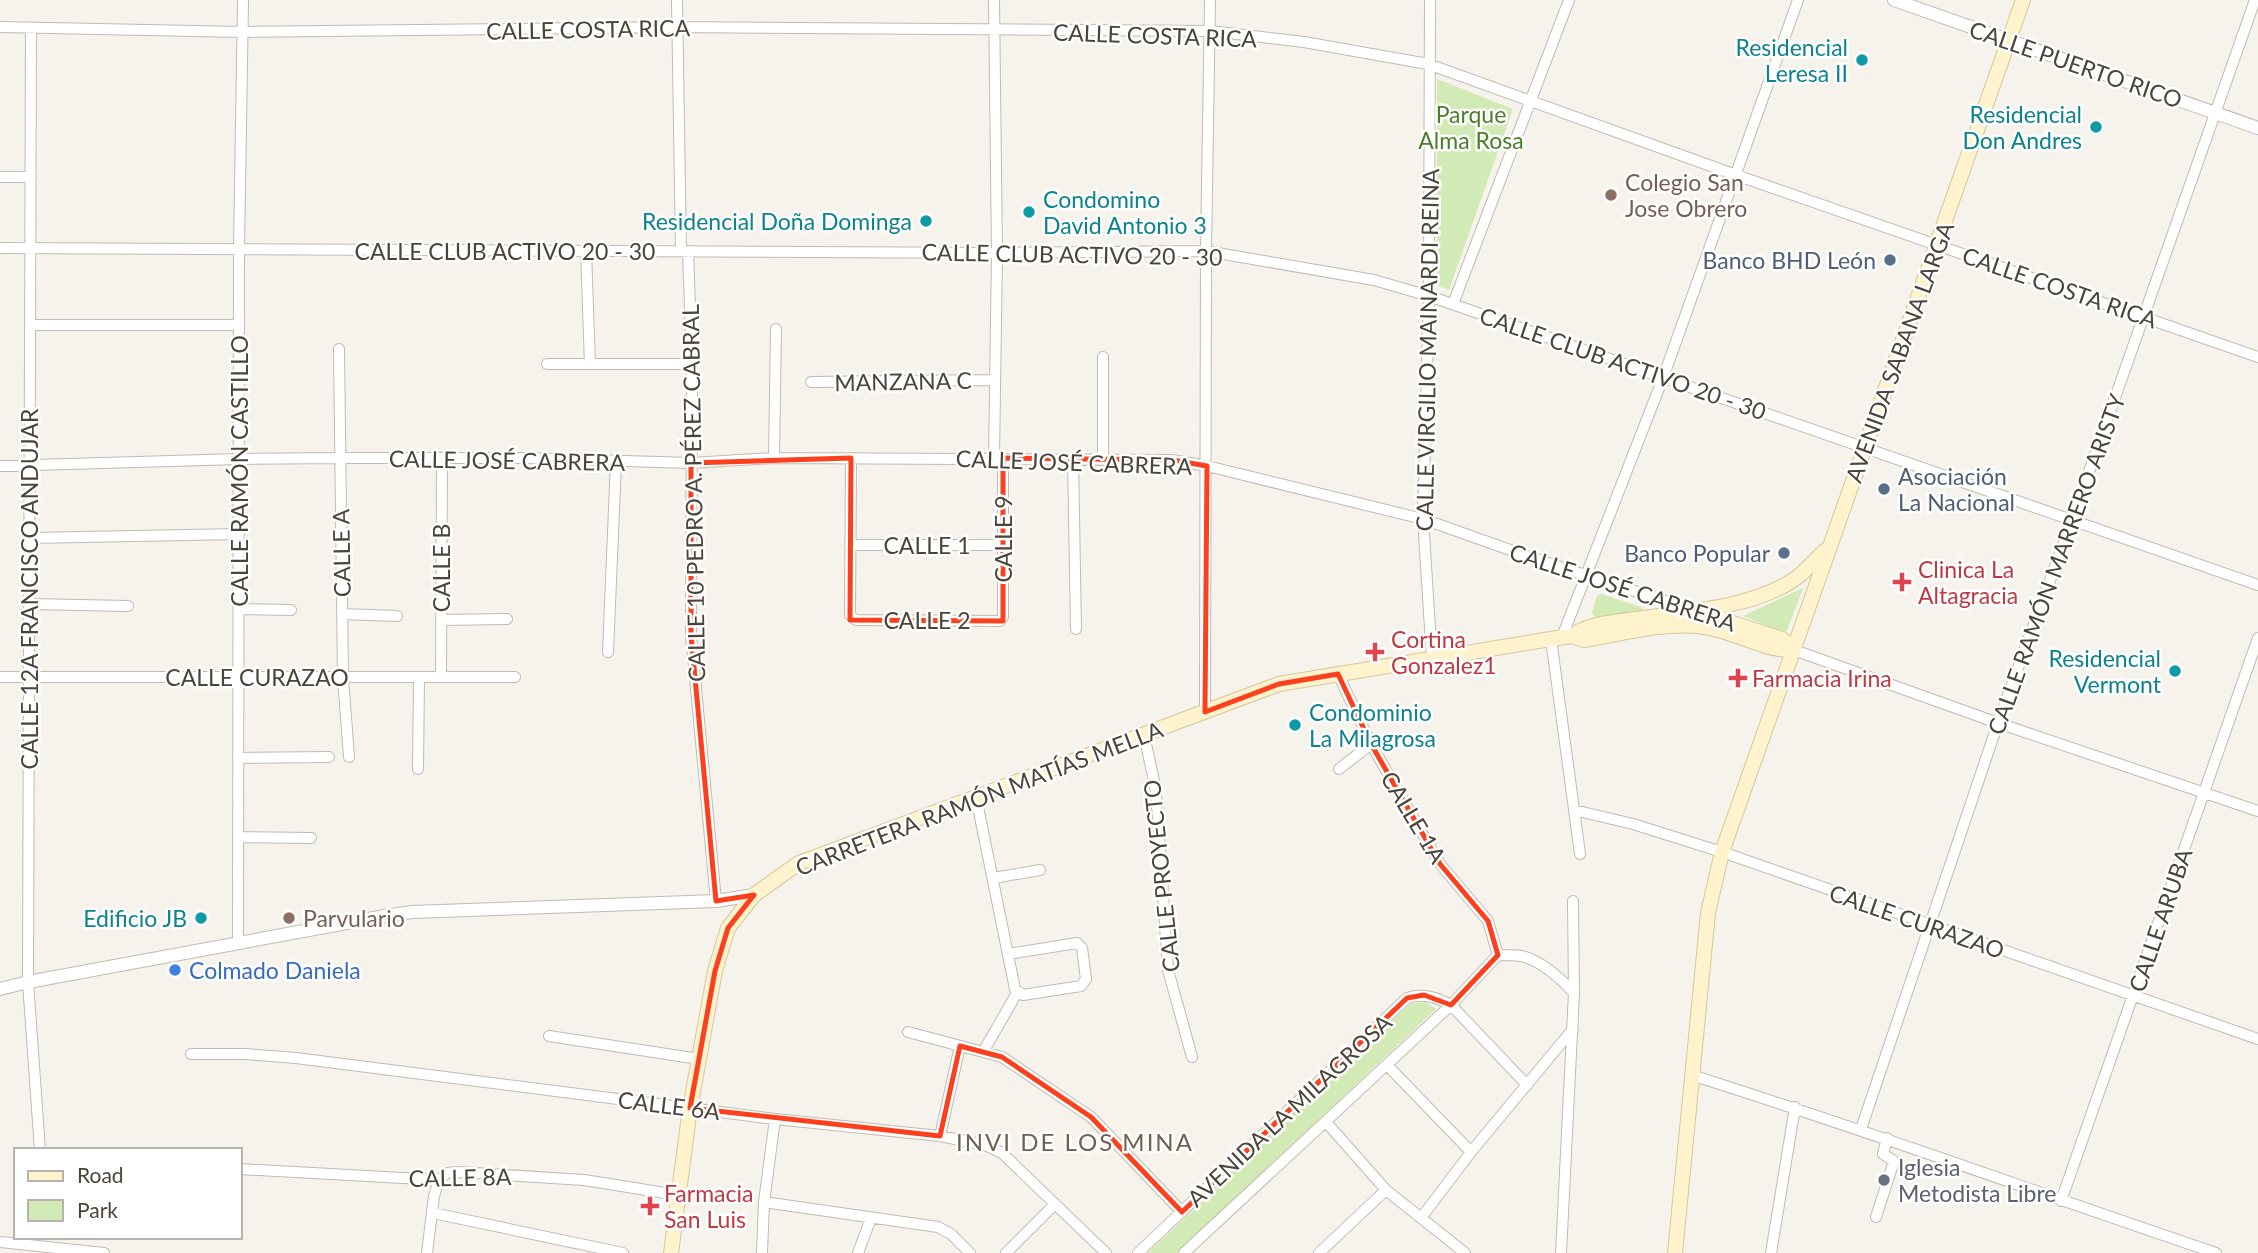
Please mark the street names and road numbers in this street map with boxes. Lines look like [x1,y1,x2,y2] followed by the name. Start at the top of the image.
[486,13,691,45] street label: CALLE COSTA RICA
[1966,14,2186,114] street label: CALLE PUERTO RICO
[1053,17,1258,53] street label: CALLE COSTA RICA
[1410,168,1444,532] street label: CALLE VIRGILIO MAINARDI REINA
[1839,218,1959,486] street label: AVENIDA SABANA LARGA
[355,237,655,265] street label: CALLE CLUB ACTIVO 20 - 30
[921,237,1223,271] street label: CALLE CLUB ACTIVO 20 - 30
[1959,241,2161,334] street label: CALLE COSTA RICA
[1476,301,1770,425] street label: CALLE CLUB ACTIVO 20 - 30
[676,304,710,682] street label: CALLE 10 PEDRO A. PÉREZ CABRAL
[225,335,253,607] street label: CALLE RAMÓN CASTILLO
[834,366,972,396] street label: MANZANA C
[1981,389,2131,738] street label: CALLE RAMÓN MARRERO ARISTY
[15,408,43,769] street label: CALLE 12A FRANCISCO ANDUJAR
[389,444,626,476] street label: CALLE JOSÉ CABRERA
[955,444,1193,480] street label: CALLE JOSÉ CABRERA
[989,495,1017,583] street label: CALLE 9
[326,508,356,598] street label: CALLE A
[427,524,455,612] street label: CALLE B
[883,531,971,559] street label: CALLE 1
[1506,537,1740,637] street label: CALLE JOSÉ CABRERA
[883,606,971,634] street label: CALLE 2
[165,663,349,691] street label: CALLE CURAZAO
[791,715,1167,881] street label: CARRETERA RAMÓN MATÍAS MELLA
[1376,766,1453,869] street label: CALLE 1A
[1137,778,1185,974] street label: CALLE PROYECTO
[2122,844,2198,995] street label: CALLE ARUBA
[1826,878,2008,964] street label: CALLE CURAZAO
[1181,1008,1397,1212] street label: AVENIDA LA MILAGROSA
[616,1085,722,1125] street label: CALLE 6A
[408,1162,512,1192] street label: CALLE 8A

